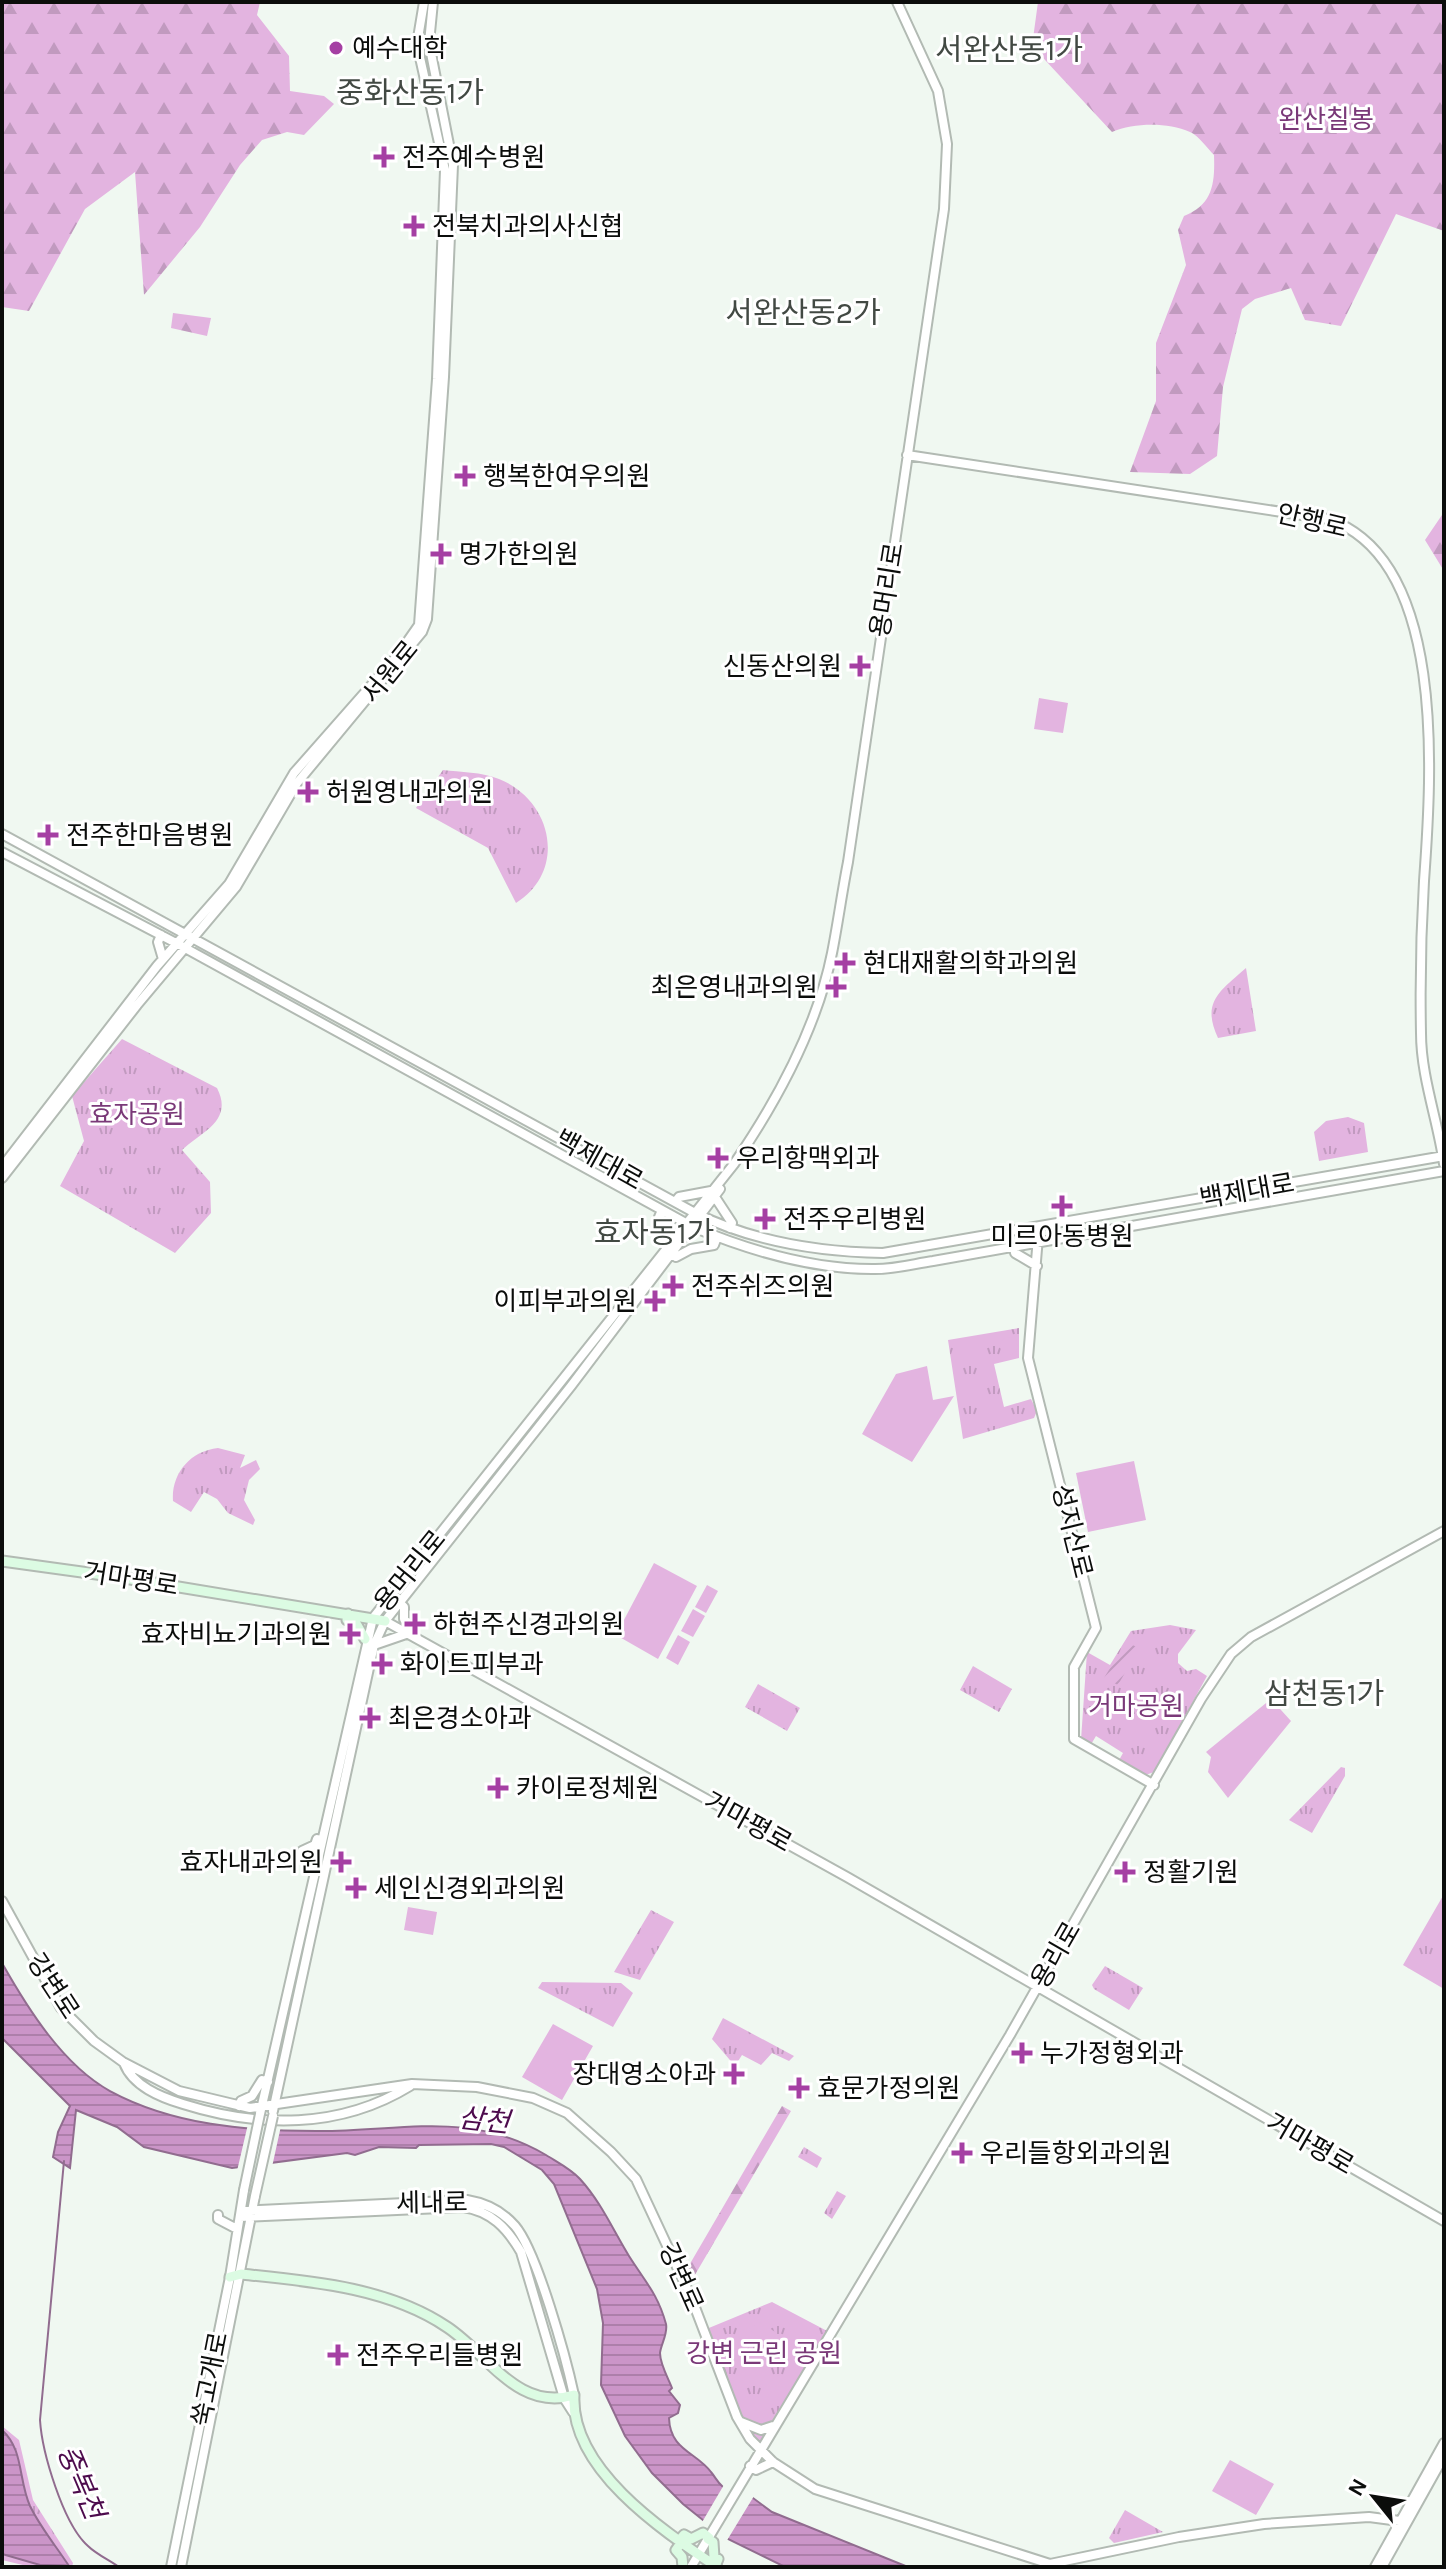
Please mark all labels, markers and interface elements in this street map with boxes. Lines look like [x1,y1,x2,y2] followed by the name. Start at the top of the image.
[935,32,1083,68] district label: 서완산동1가
[352,33,448,64] place label: 예수대학
[327,39,345,57] marker: 예수대학
[336,75,484,111] district label: 중화산동1가
[1278,104,1374,135] park label: 완산칠봉
[402,142,546,173] place label: 전주예수병원
[373,146,395,168] marker: 전주예수병원
[432,211,623,242] place label: 전북치과의사신협
[403,215,425,237] marker: 전북치과의사신협
[725,295,881,331] district label: 서완산동2가
[483,461,650,492] place label: 행복한여우의원
[454,465,476,487] marker: 행복한여우의원
[1274,498,1350,544] street label: 안행로
[459,539,579,570] place label: 명가한의원
[864,540,910,640] street label: 용머리로
[430,543,452,565] marker: 명가한의원
[355,634,425,710] street label: 서원로
[722,651,842,682] place label: 신동산의원
[849,655,871,677] marker: 신동산의원
[326,777,493,808] place label: 허원영내과의원
[297,781,319,803] marker: 허원영내과의원
[66,820,233,851] place label: 전주한마음병원
[37,824,59,846] marker: 전주한마음병원
[863,948,1078,979] place label: 현대재활의학과의원
[834,952,856,974] marker: 현대재활의학과의원
[651,972,818,1003] place label: 최은영내과의원
[825,976,847,998] marker: 최은영내과의원
[89,1099,185,1130] park label: 효자공원
[550,1123,648,1197] street label: 백제대로
[736,1143,880,1174] place label: 우리항맥외과
[707,1147,729,1169] marker: 우리항맥외과
[1197,1167,1297,1215] street label: 백제대로
[1051,1195,1073,1217] marker: 미르아동병원
[783,1204,927,1235] place label: 전주우리병원
[754,1208,776,1230] marker: 전주우리병원
[594,1215,714,1251] district label: 효자동1가
[990,1221,1134,1252] place label: 미르아동병원
[691,1271,835,1302] place label: 전주쉬즈의원
[662,1275,684,1297] marker: 전주쉬즈의원
[493,1286,637,1317] place label: 이피부과의원
[644,1290,666,1312] marker: 이피부과의원
[1045,1481,1099,1581] street label: 성지산로
[368,1524,452,1618] street label: 용머리로
[81,1556,181,1602] street label: 거마평로
[433,1609,624,1640] place label: 하현주신경과의원
[404,1613,426,1635] marker: 하현주신경과의원
[141,1619,332,1650] place label: 효자비뇨기과의원
[339,1623,361,1645] marker: 효자비뇨기과의원
[400,1649,544,1680] place label: 화이트피부과
[371,1653,393,1675] marker: 화이트피부과
[1264,1676,1384,1712] district label: 삼천동1가
[1088,1691,1184,1722] park label: 거마공원
[388,1703,532,1734] place label: 최은경소아과
[359,1707,381,1729] marker: 최은경소아과
[516,1773,660,1804] place label: 카이로정체원
[487,1777,509,1799] marker: 카이로정체원
[699,1785,797,1859] street label: 거마평로
[179,1847,323,1878] place label: 효자내과의원
[330,1851,352,1873] marker: 효자내과의원
[1143,1857,1239,1888] place label: 정활기원
[1114,1861,1136,1883] marker: 정활기원
[374,1873,565,1904] place label: 세인신경외과의원
[345,1877,367,1899] marker: 세인신경외과의원
[1025,1916,1087,1994] street label: 용리로
[20,1947,86,2025] street label: 강변로
[1040,2038,1184,2069] place label: 누가정형외과
[1011,2042,1033,2064] marker: 누가정형외과
[572,2059,716,2090] place label: 장대영소아과
[723,2063,745,2085] marker: 장대영소아과
[817,2073,961,2104] place label: 효문가정의원
[788,2077,810,2099] marker: 효문가정의원
[457,2101,515,2139] water label: 삼천
[1261,2107,1359,2181] street label: 거마평로
[980,2138,1171,2169] place label: 우리들항외과의원
[951,2142,973,2164] marker: 우리들항외과의원
[396,2187,468,2219] street label: 세내로
[652,2238,710,2316] street label: 강변로
[186,2329,234,2429] street label: 쑥고개로
[686,2338,842,2369] park label: 강변 근린 공원
[356,2340,523,2371] place label: 전주우리들병원
[327,2344,349,2366] marker: 전주우리들병원
[51,2440,113,2527] water label: 중복천
[1334,2457,1414,2537] north arrow
[1342,2474,1373,2501] text: N

